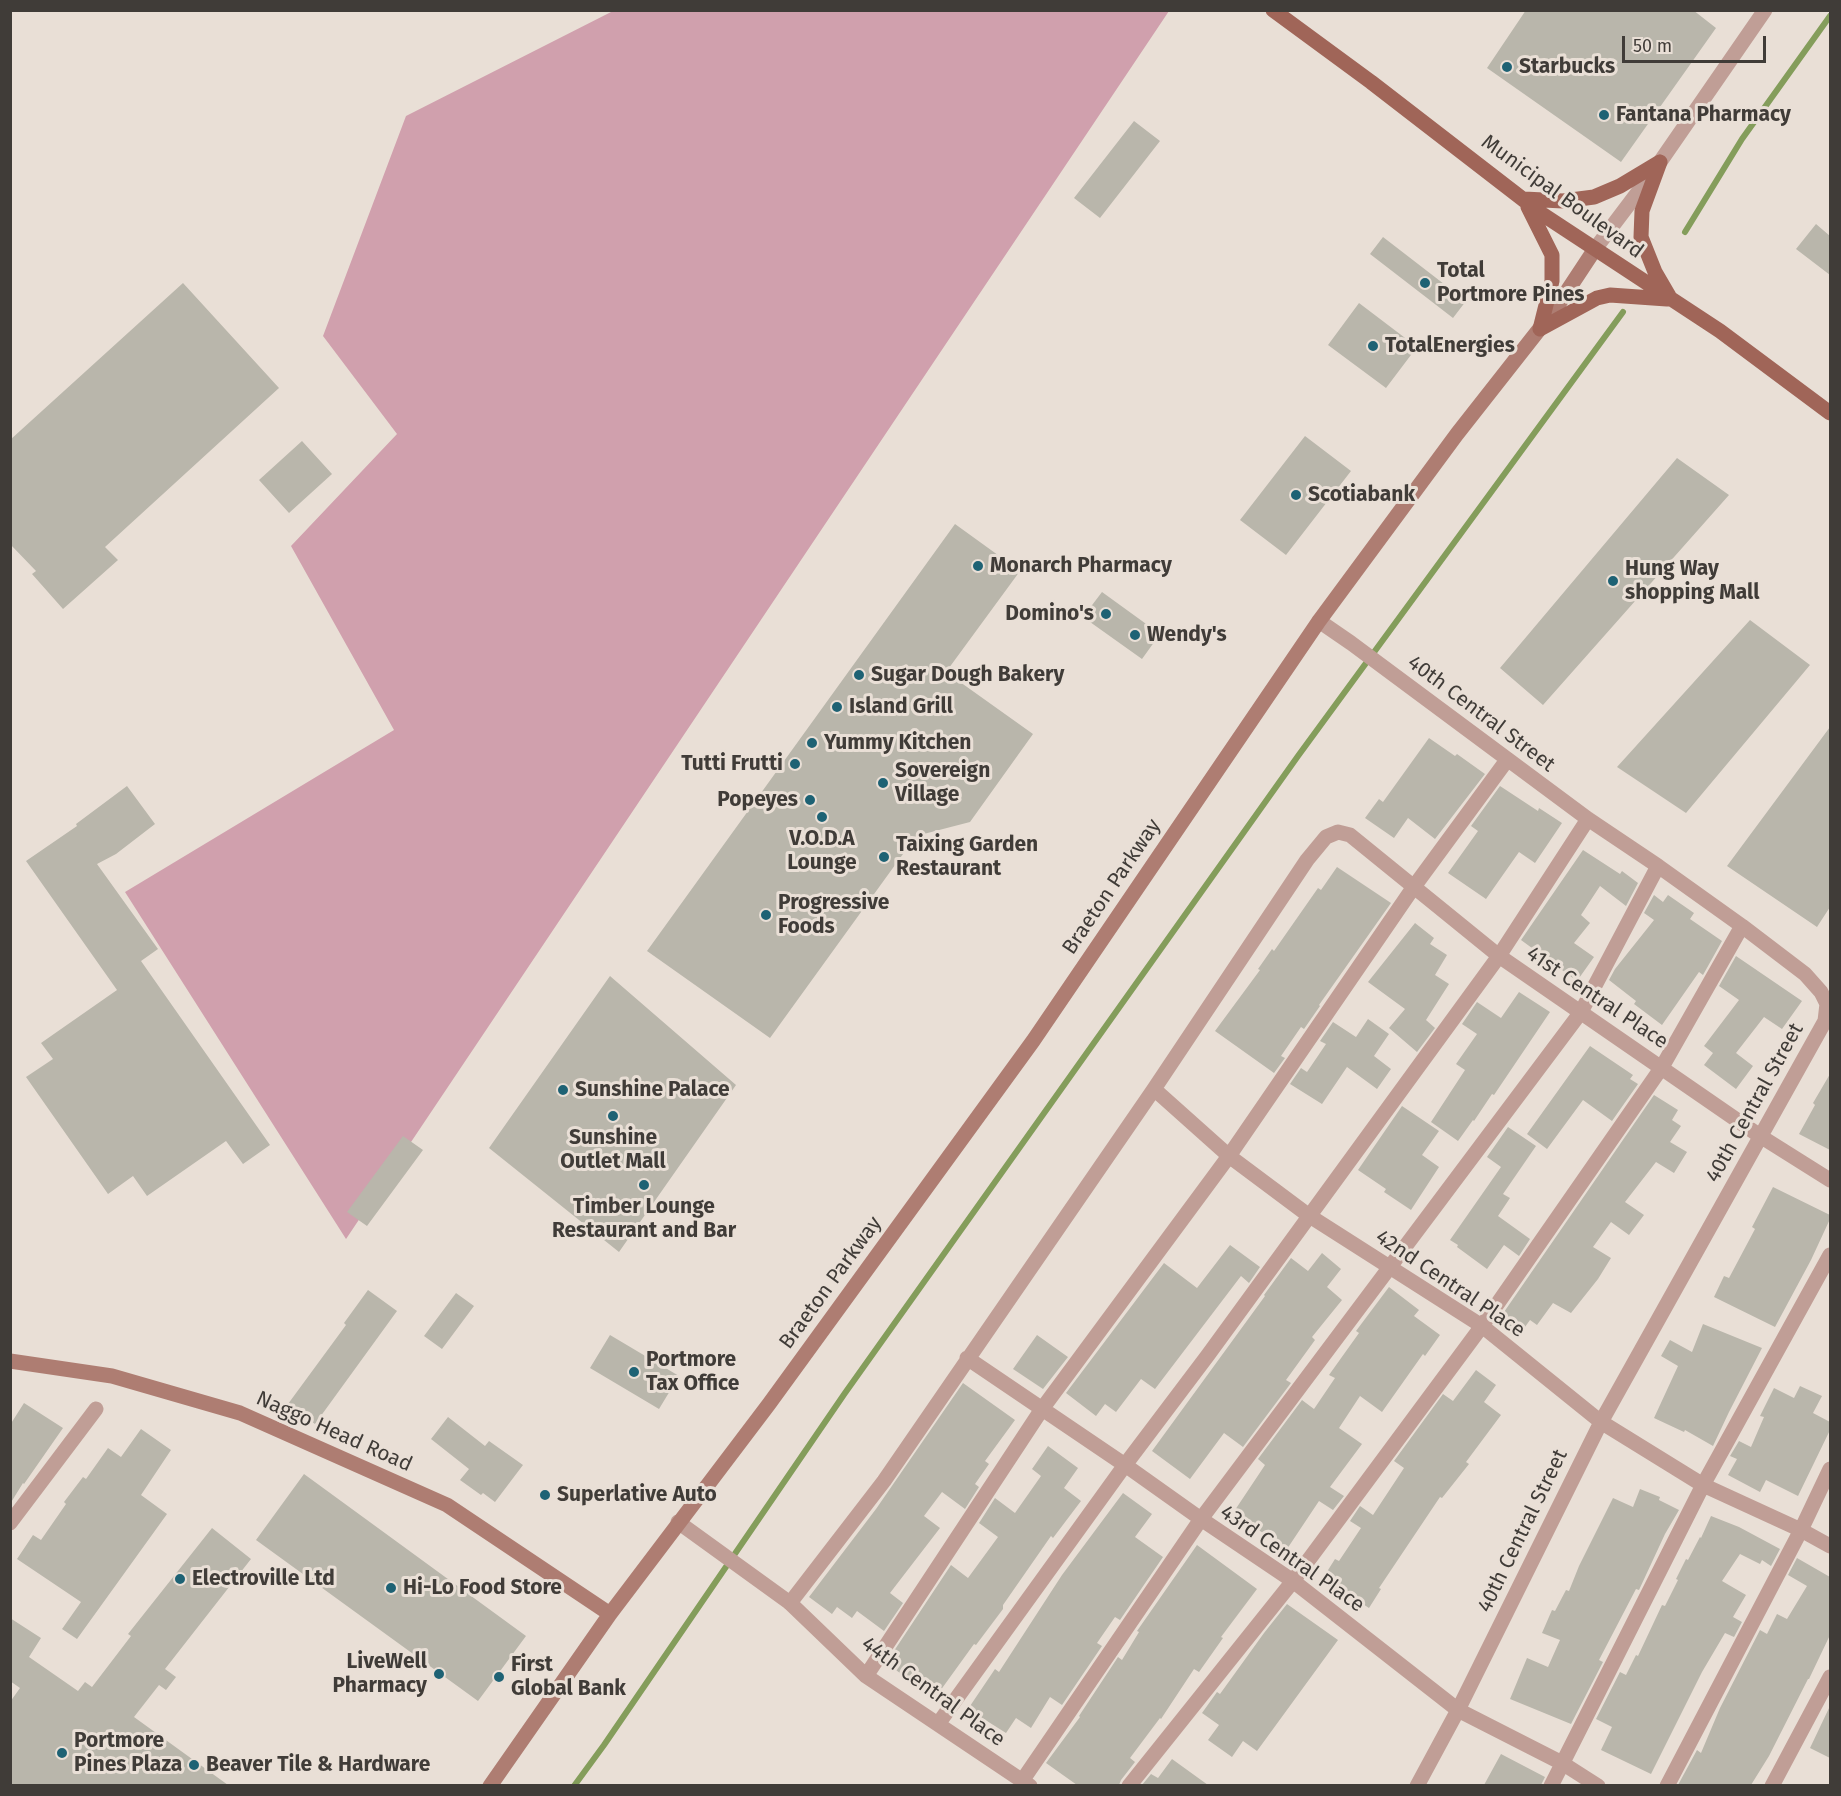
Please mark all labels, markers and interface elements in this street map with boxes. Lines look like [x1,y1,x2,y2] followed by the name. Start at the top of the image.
[1625,24,1769,62] scale bar
[1633,35,1672,57] text: 50 m
[1519,54,1615,80] place label: Starbucks
[1500,60,1514,74] marker: Starbucks
[1616,102,1791,128] place label: Fantana Pharmacy
[1597,108,1611,122] marker: Fantana Pharmacy
[1476,130,1648,264] street label: Municipal Boulevard
[1437,258,1585,308] place label: Total Portmore Pines
[1418,276,1432,290] marker: Total Portmore Pines
[1385,333,1515,359] place label: TotalEnergies
[1366,339,1380,353] marker: TotalEnergies
[1308,482,1415,508] place label: Scotiabank
[1289,488,1303,502] marker: Scotiabank
[990,553,1172,579] place label: Monarch Pharmacy
[1625,556,1759,606] place label: Hung Way shopping Mall
[971,559,985,573] marker: Monarch Pharmacy
[1606,574,1620,588] marker: Hung Way shopping Mall
[1005,601,1094,627] place label: Domino's
[1099,607,1113,621] marker: Domino's
[1147,622,1227,648] place label: Wendy's
[1128,628,1142,642] marker: Wendy's
[1402,650,1560,778] street label: 40th Central Street
[871,662,1064,688] place label: Sugar Dough Bakery
[852,668,866,682] marker: Sugar Dough Bakery
[849,694,953,720] place label: Island Grill
[830,700,844,714] marker: Island Grill
[824,730,971,756] place label: Yummy Kitchen
[805,736,819,750] marker: Yummy Kitchen
[681,751,783,777] place label: Tutti Frutti
[788,757,802,771] marker: Tutti Frutti
[895,758,990,808] place label: Sovereign Village
[876,776,890,790] marker: Sovereign Village
[717,787,798,813] place label: Popeyes
[803,793,817,807] marker: Popeyes
[815,810,829,824] marker: V.O.D.A Lounge
[1057,814,1167,960] street label: Braeton Parkway
[787,826,857,876] place label: V.O.D.A Lounge
[896,832,1038,882] place label: Taixing Garden Restaurant
[877,850,891,864] marker: Taixing Garden Restaurant
[778,890,889,940] place label: Progressive Foods
[759,908,773,922] marker: Progressive Foods
[1521,941,1673,1055] street label: 41st Central Place
[1701,1019,1809,1187] street label: 40th Central Street
[575,1077,730,1103] place label: Sunshine Palace
[556,1083,570,1097] marker: Sunshine Palace
[606,1109,620,1123] marker: Sunshine Outlet Mall
[560,1125,666,1175] place label: Sunshine Outlet Mall
[637,1178,651,1192] marker: Timber Lounge Restaurant and Bar
[552,1194,736,1244] place label: Timber Lounge Restaurant and Bar
[774,1212,888,1354] street label: Braeton Parkway
[1370,1225,1530,1343] street label: 42nd Central Place
[646,1347,739,1397] place label: Portmore Tax Office
[627,1365,641,1379] marker: Portmore Tax Office
[252,1386,416,1478] street label: Naggo Head Road
[1473,1445,1573,1617] street label: 40th Central Street
[557,1482,717,1508] place label: Superlative Auto
[538,1488,552,1502] marker: Superlative Auto
[1215,1500,1369,1618] street label: 43rd Central Place
[192,1566,335,1592] place label: Electroville Ltd
[173,1572,187,1586] marker: Electroville Ltd
[403,1575,562,1601] place label: Hi-Lo Food Store
[384,1581,398,1595] marker: Hi-Lo Food Store
[856,1631,1010,1753] street label: 44th Central Place
[333,1649,427,1699] place label: LiveWell Pharmacy
[511,1652,626,1702] place label: First Global Bank
[432,1667,446,1681] marker: LiveWell Pharmacy
[492,1670,506,1684] marker: First Global Bank
[74,1728,182,1778] place label: Portmore Pines Plaza
[55,1746,69,1760] marker: Portmore Pines Plaza
[206,1752,430,1778] place label: Beaver Tile & Hardware
[187,1758,201,1772] marker: Beaver Tile & Hardware

